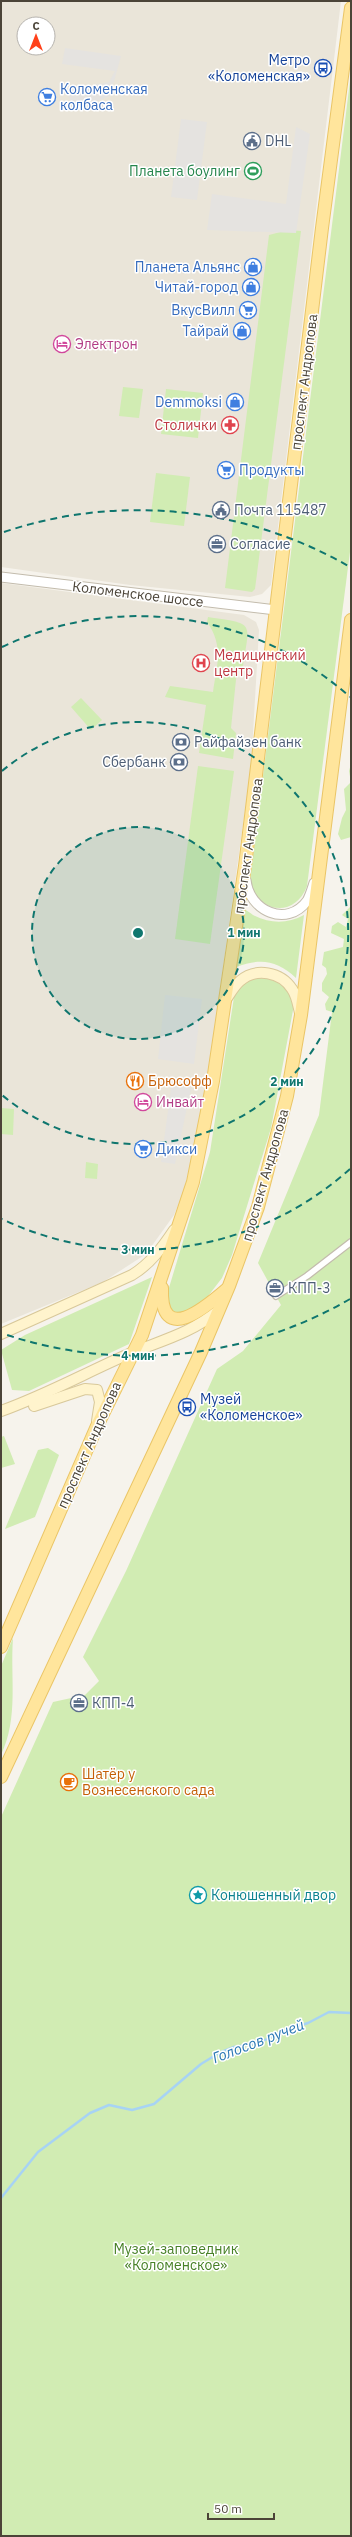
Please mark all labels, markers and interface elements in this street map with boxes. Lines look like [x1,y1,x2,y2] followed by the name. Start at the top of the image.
[16,16,56,56] north arrow
[32,19,40,33] text: С
[208,51,310,85] place label: Метро «Коломенская»
[313,58,333,78] bus stop icon: Метро «Коломенская»
[60,80,148,114] place label: Коломенская колбаса
[37,87,57,107] supermarket icon: Коломенская колбаса
[242,131,262,151] public building icon: DHL
[265,132,291,150] place label: DHL
[243,161,263,181] sports icon: Планета боулинг
[129,162,240,180] place label: Планета боулинг
[243,257,263,277] shop icon: Планета Альянс
[135,258,240,276] place label: Планета Альянс
[241,277,261,297] shop icon: Читай-город
[155,278,238,296] place label: Читай-город
[238,300,258,320] supermarket icon: ВкусВилл
[171,301,235,319] place label: ВкусВилл
[287,312,321,451] street label: проспект Андропова
[232,321,252,341] shop icon: Тайрай
[182,322,229,340] place label: Тайрай
[52,334,72,354] hotel icon: Электрон
[75,335,138,353] place label: Электрон
[225,392,245,412] shop icon: Demmoksi
[155,393,222,411] place label: Demmoksi
[220,415,240,435] pharmacy icon: Столички
[154,416,217,434] place label: Столички
[216,460,236,480] supermarket icon: Продукты
[239,461,304,479] place label: Продукты
[211,500,231,520] public building icon: Почта 115487
[234,501,327,519] place label: Почта 115487
[207,534,227,554] office icon: Согласие
[230,535,291,553] place label: Согласие
[71,577,205,611] street label: Коломенское шоссе
[214,646,306,680] place label: Медицинский центр
[191,653,211,673] hospital icon: Медицинский центр
[171,732,191,752] bank icon: Райфайзен банк
[194,733,302,751] place label: Райфайзен банк
[169,752,189,772] bank icon: Сбербанк
[102,753,166,771] place label: Сбербанк
[230,776,267,915] street label: проспект Андропова
[227,925,261,940] text: 1 мин
[131,926,145,940] centre of rings
[125,1071,145,1091] restaurant icon: Брюсофф
[148,1072,212,1090] place label: Брюсофф
[270,1074,304,1089] text: 2 мин
[133,1092,153,1112] hotel icon: Инвайт
[156,1093,205,1111] place label: Инвайт
[237,1106,293,1243] street label: проспект Андропова
[133,1139,153,1159] supermarket icon: Дикси
[156,1140,197,1158] place label: Дикси
[121,1242,155,1257] text: 3 мин
[265,1278,285,1298] office icon: КПП-3
[288,1279,331,1297] place label: КПП-3
[121,1348,155,1363] text: 4 мин
[53,1378,125,1511] street label: проспект Андропова
[200,1390,303,1424] place label: Музей «Коломенское»
[177,1397,197,1417] bus stop icon: Музей «Коломенское»
[69,1693,89,1713] office icon: КПП-4
[92,1694,135,1712] place label: КПП-4
[82,1765,215,1799] place label: Шатёр у Вознесенского сада
[59,1772,79,1792] cafe icon: Шатёр у Вознесенского сада
[188,1885,208,1905] place icon: Конюшенный двор
[211,1886,336,1904] place label: Конюшенный двор
[209,2015,307,2067] water label: Голосов ручей
[114,2240,239,2274] park label: Музей-заповедник «Коломенское»
[208,2495,274,2521] scale bar
[214,2501,242,2516] text: 50 m

